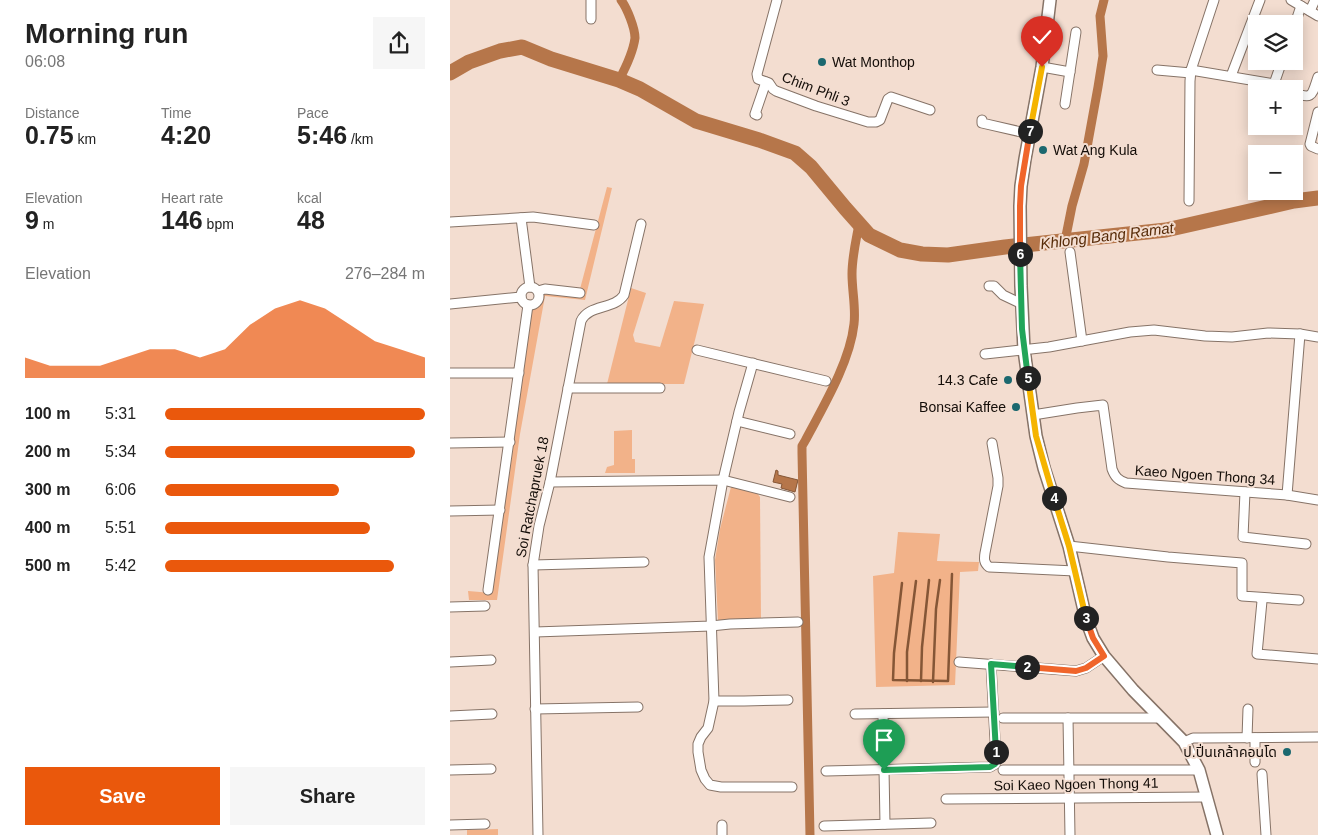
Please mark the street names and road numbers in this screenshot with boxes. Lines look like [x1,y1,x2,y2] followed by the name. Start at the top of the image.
[780,69,852,109] street label: Chim Phli 3
[512,435,552,559] street label: Soi Ratchapruek 18
[1134,462,1276,488] street label: Kaeo Ngoen Thong 34
[993,775,1159,793] street label: Soi Kaeo Ngoen Thong 41

